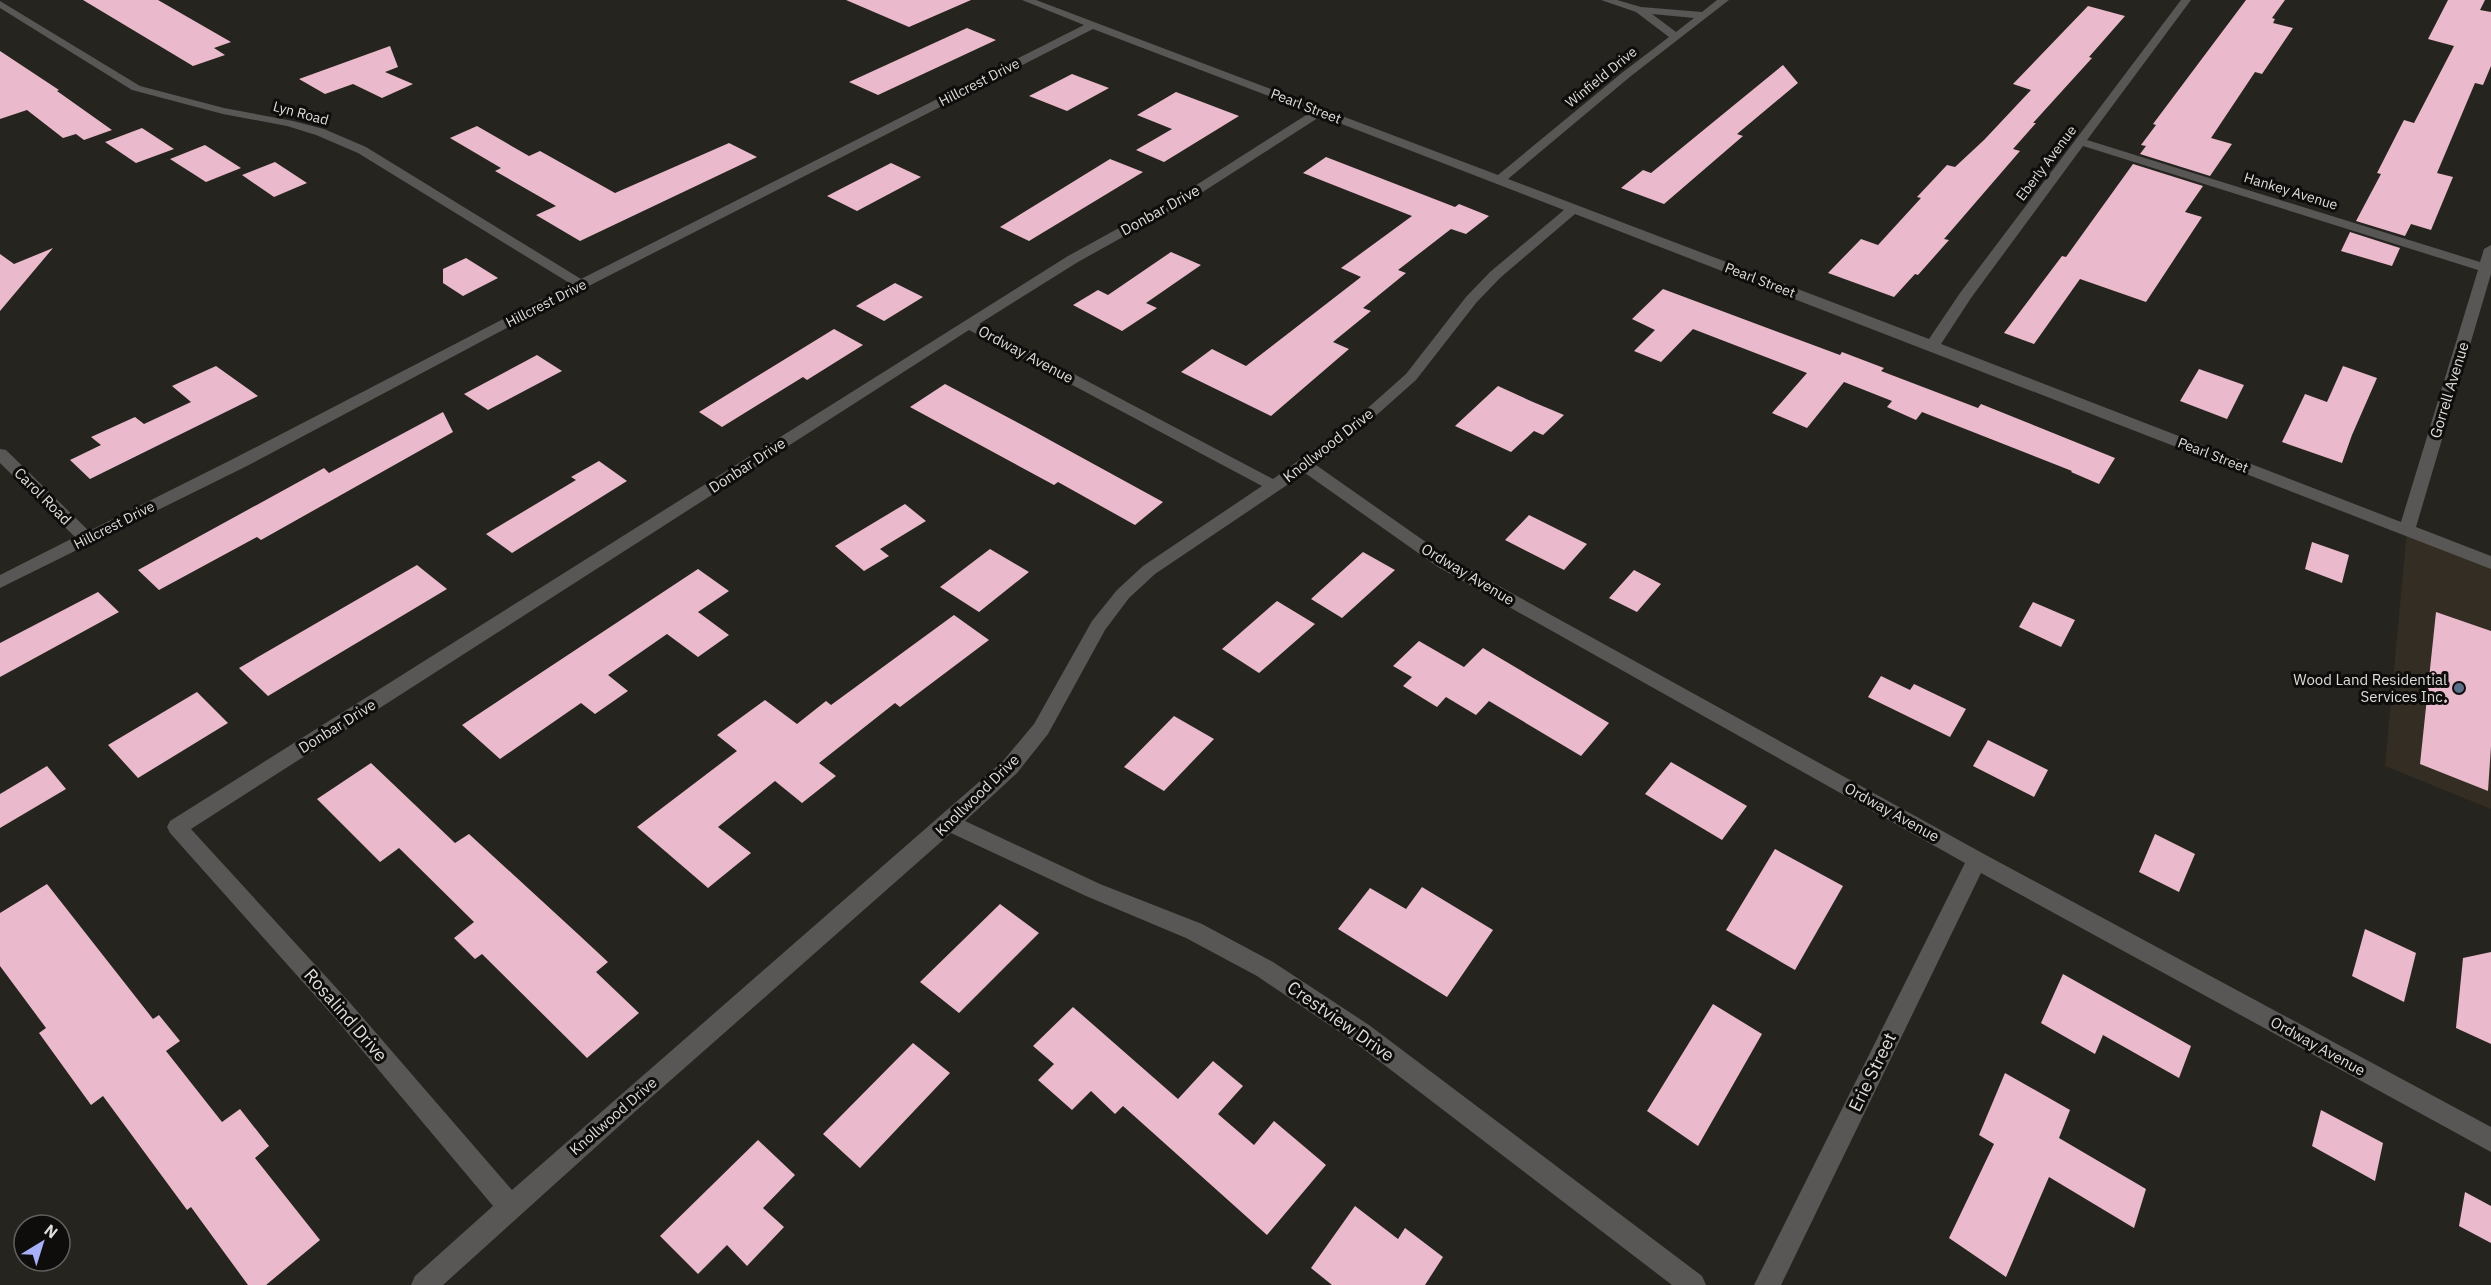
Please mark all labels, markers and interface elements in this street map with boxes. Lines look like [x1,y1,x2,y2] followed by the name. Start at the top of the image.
[1561,42,1641,111] street label: Winfield Drive
[936,54,1023,110] street label: Hillcrest Drive
[1268,84,1344,128] street label: Pearl Street
[271,97,331,129] street label: Lyn Road
[2012,121,2080,204] street label: Eberly Avenue
[2242,168,2340,214] street label: Hankey Avenue
[1117,180,1203,240] street label: Donbar Drive
[1722,258,1798,302] street label: Pearl Street
[503,275,590,331] street label: Hillcrest Drive
[975,321,1077,387] street label: Ordway Avenue
[2425,340,2473,440] street label: Gorrell Avenue
[1279,404,1377,486] street label: Knollwood Drive
[705,433,789,497] street label: Donbar Drive
[2175,433,2251,477] street label: Pearl Street
[10,463,76,529] street label: Carol Road
[71,497,158,553] street label: Hillcrest Drive
[1418,539,1518,609] street label: Ordway Avenue
[2293,670,2447,706] place label: Wood Land Residential Services Inc.
[2452,681,2466,695] marker: Wood Land Residential Services Inc.
[295,695,379,757] street label: Donbar Drive
[931,750,1023,840] street label: Knollwood Drive
[1841,778,1943,846] street label: Ordway Avenue
[299,964,393,1066] street label: Rosalind Drive
[1283,976,1399,1066] street label: Crestview Drive
[2267,1012,2369,1080] street label: Ordway Avenue
[1843,1029,1901,1115] street label: Erie Street
[565,1073,661,1159] street label: Knollwood Drive
[12,1213,72,1273] north arrow
[41,1220,62,1243] text: N

